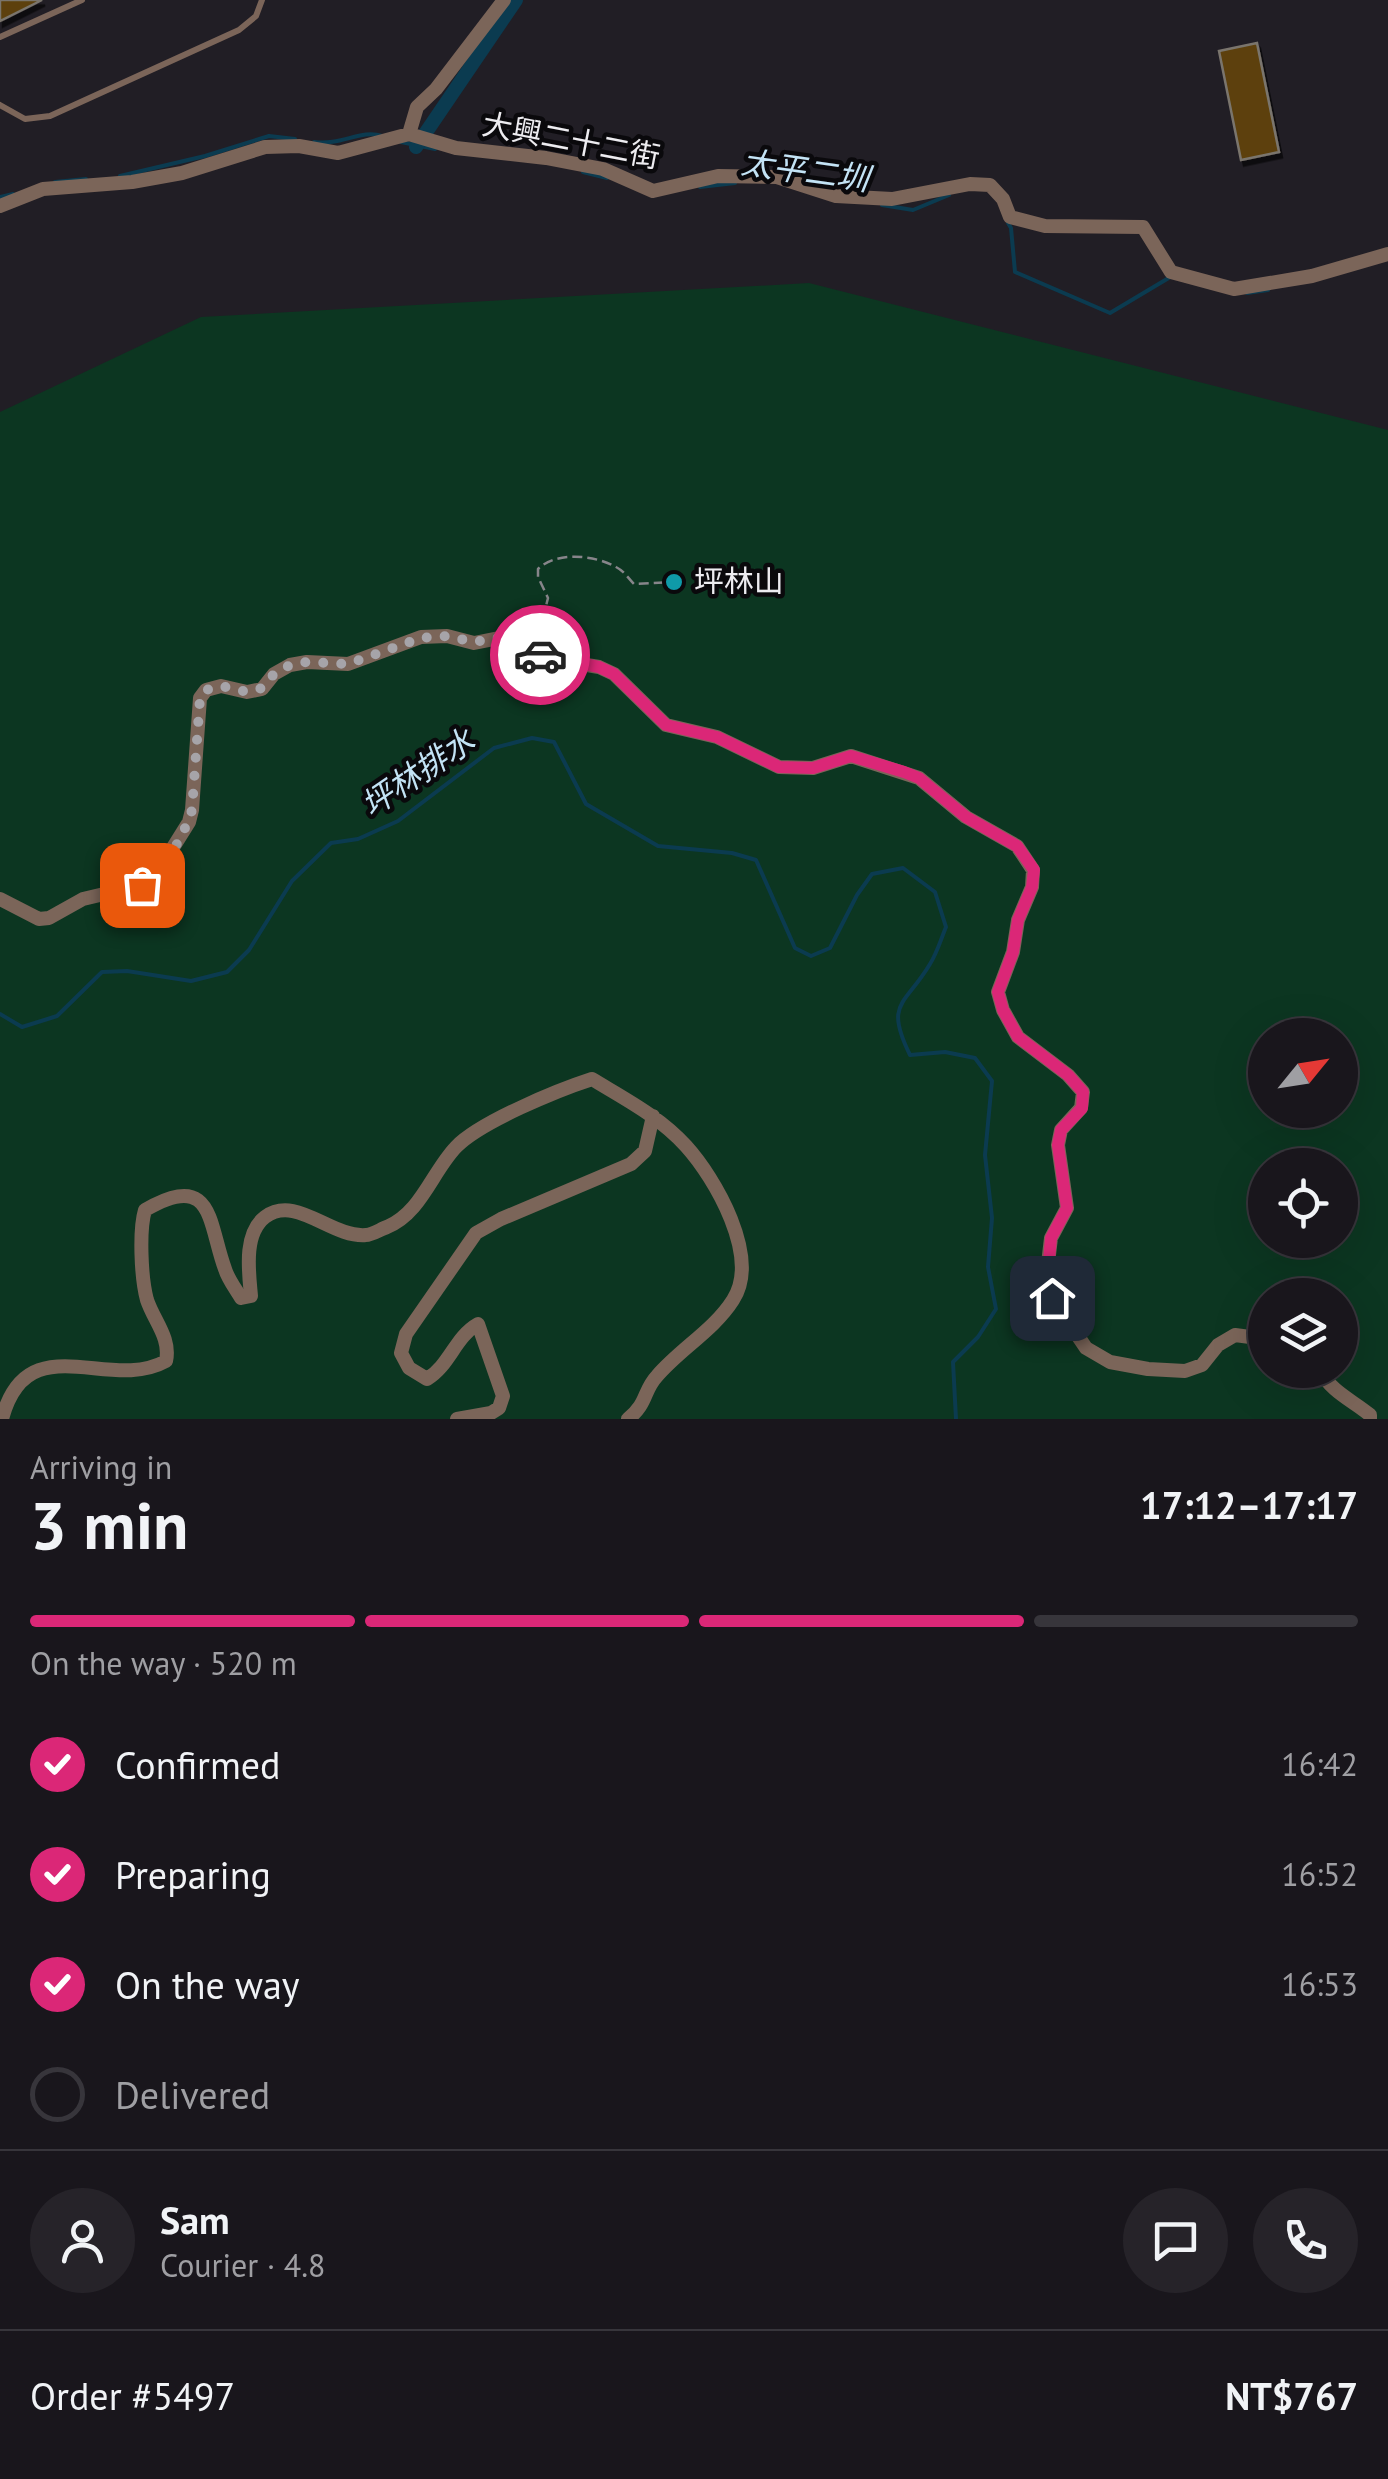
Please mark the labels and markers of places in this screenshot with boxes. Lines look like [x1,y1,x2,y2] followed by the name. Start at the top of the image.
[694,561,784,600] place label: 坪林山
[663,571,685,593] marker: 坪林山
[100,843,185,928] pin
[1010,1256,1095,1341] pin

